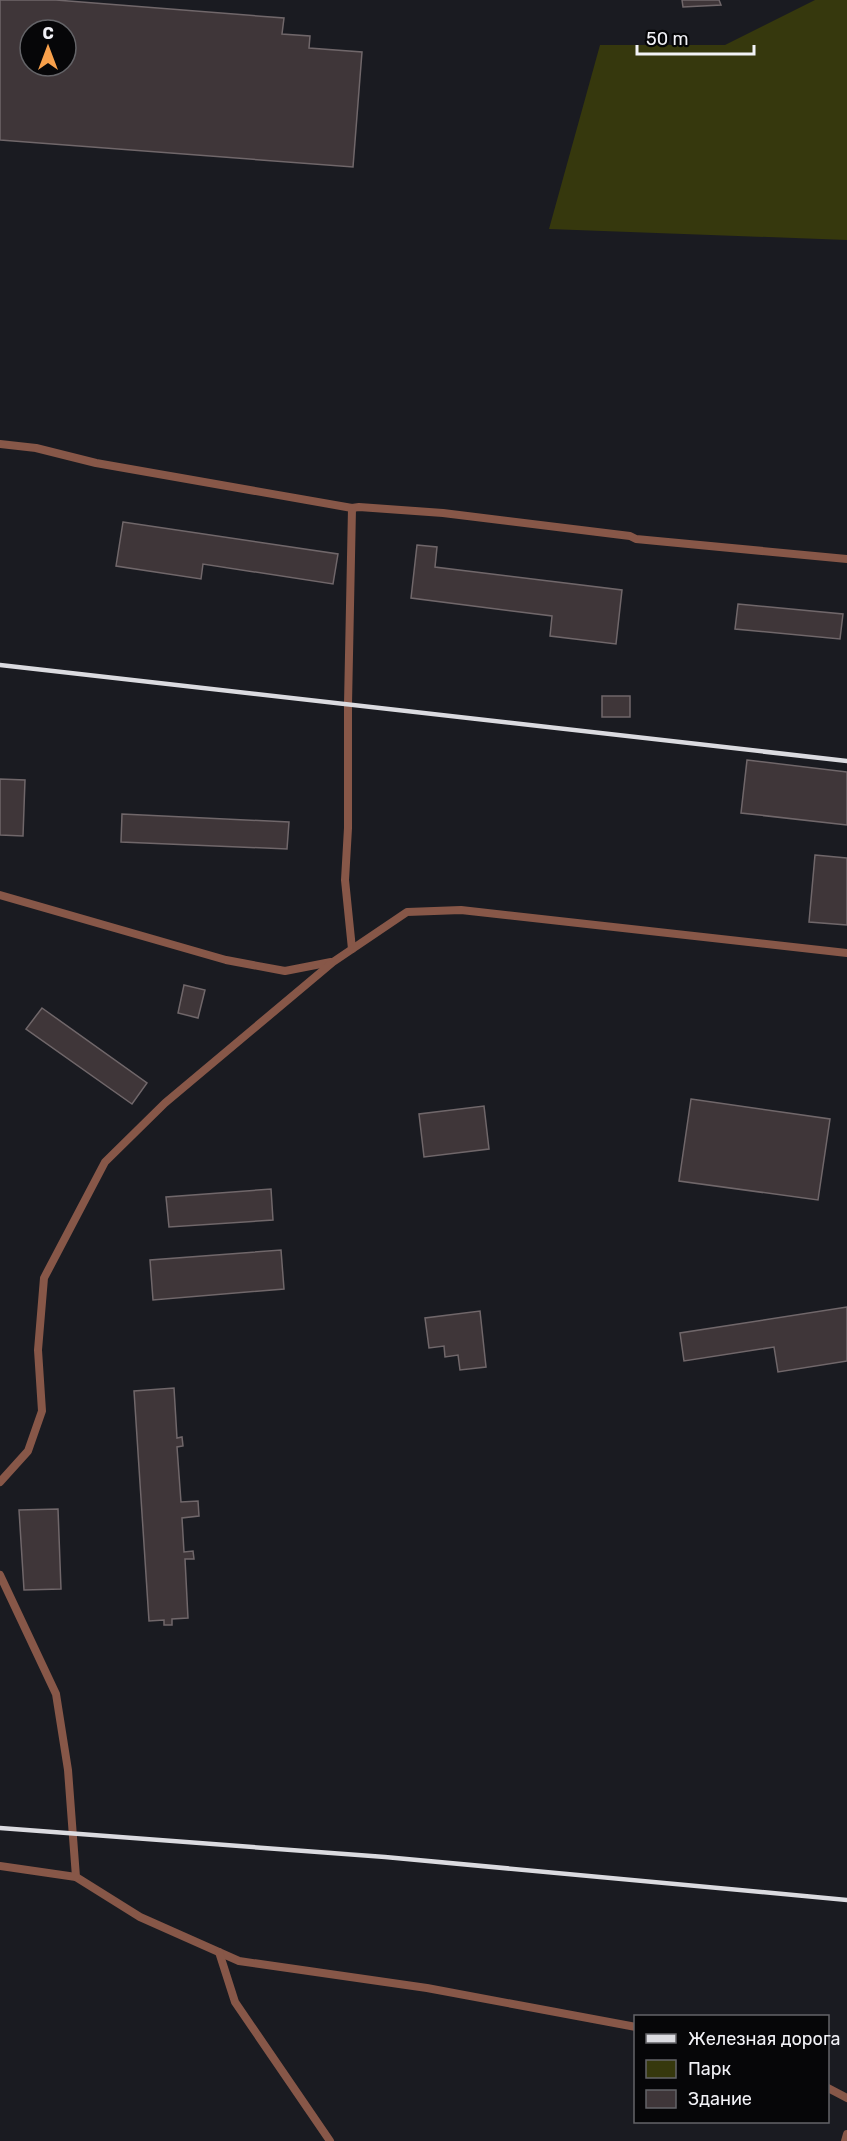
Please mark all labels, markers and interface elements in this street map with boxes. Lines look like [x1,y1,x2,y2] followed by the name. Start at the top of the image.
[18,18,78,78] north arrow
[637,18,754,56] scale bar
[42,24,54,43] text: С
[646,28,689,50] text: 50 m
[634,2015,829,2123] legend
[688,2028,841,2050] text: Железная дорога
[688,2058,732,2080] text: Парк
[688,2088,752,2110] text: Здание

